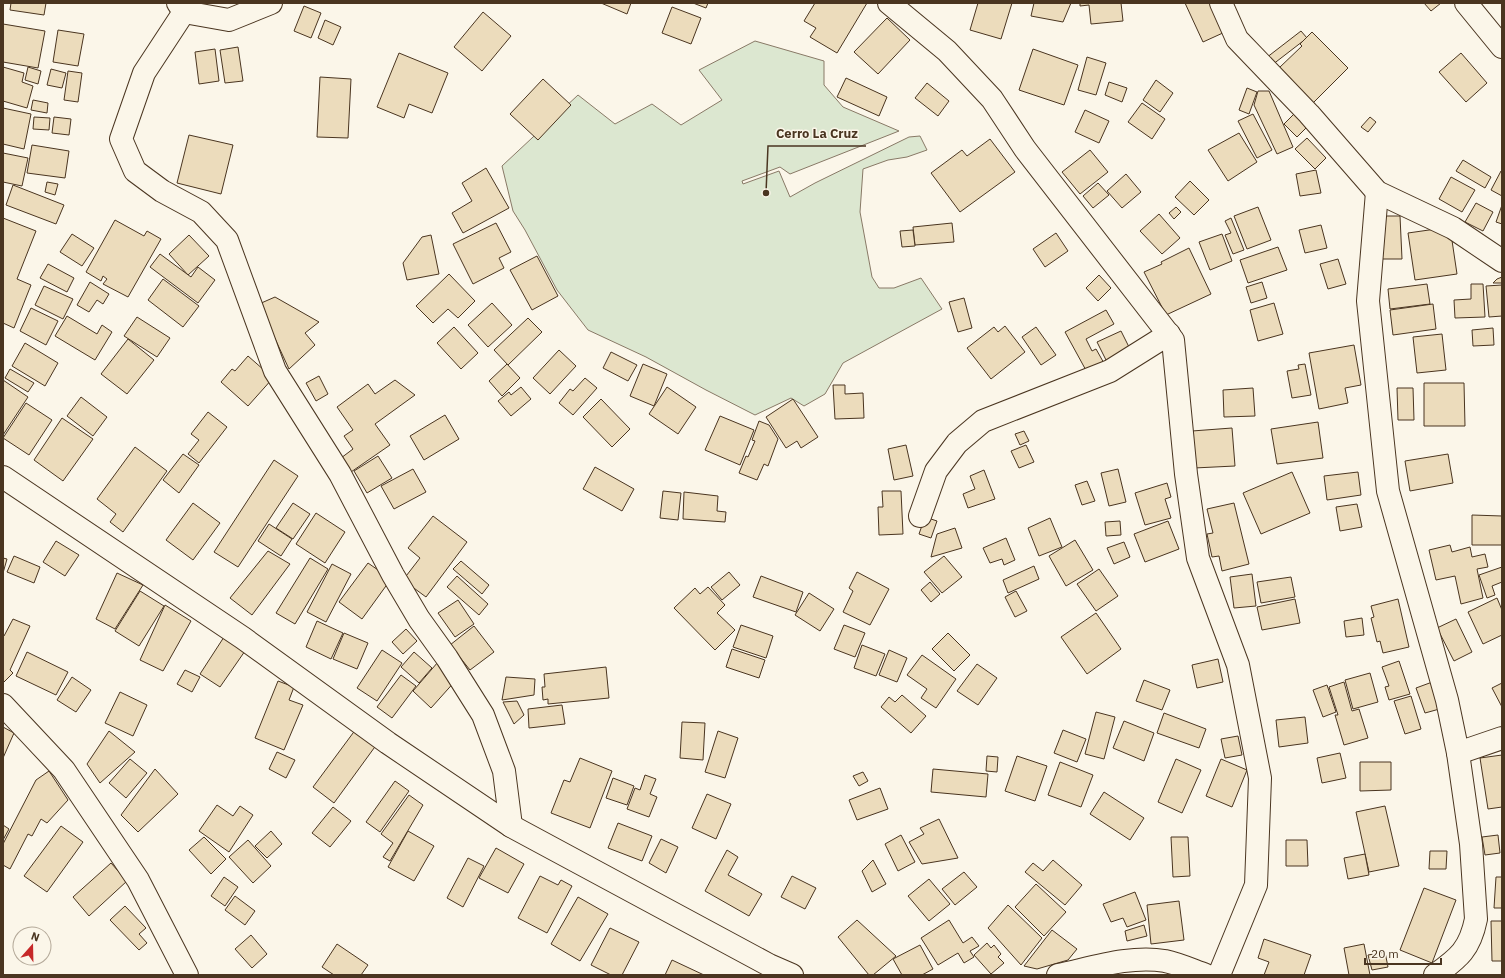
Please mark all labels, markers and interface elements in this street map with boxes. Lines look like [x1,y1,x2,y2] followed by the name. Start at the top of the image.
[768,121,866,146] callout: Cerro La Cruz
[776,125,858,142] text: Cerro La Cruz
[12,926,52,966] north arrow
[29,929,42,945] text: N
[1365,940,1441,966] scale bar
[1371,946,1399,961] text: 20 m

